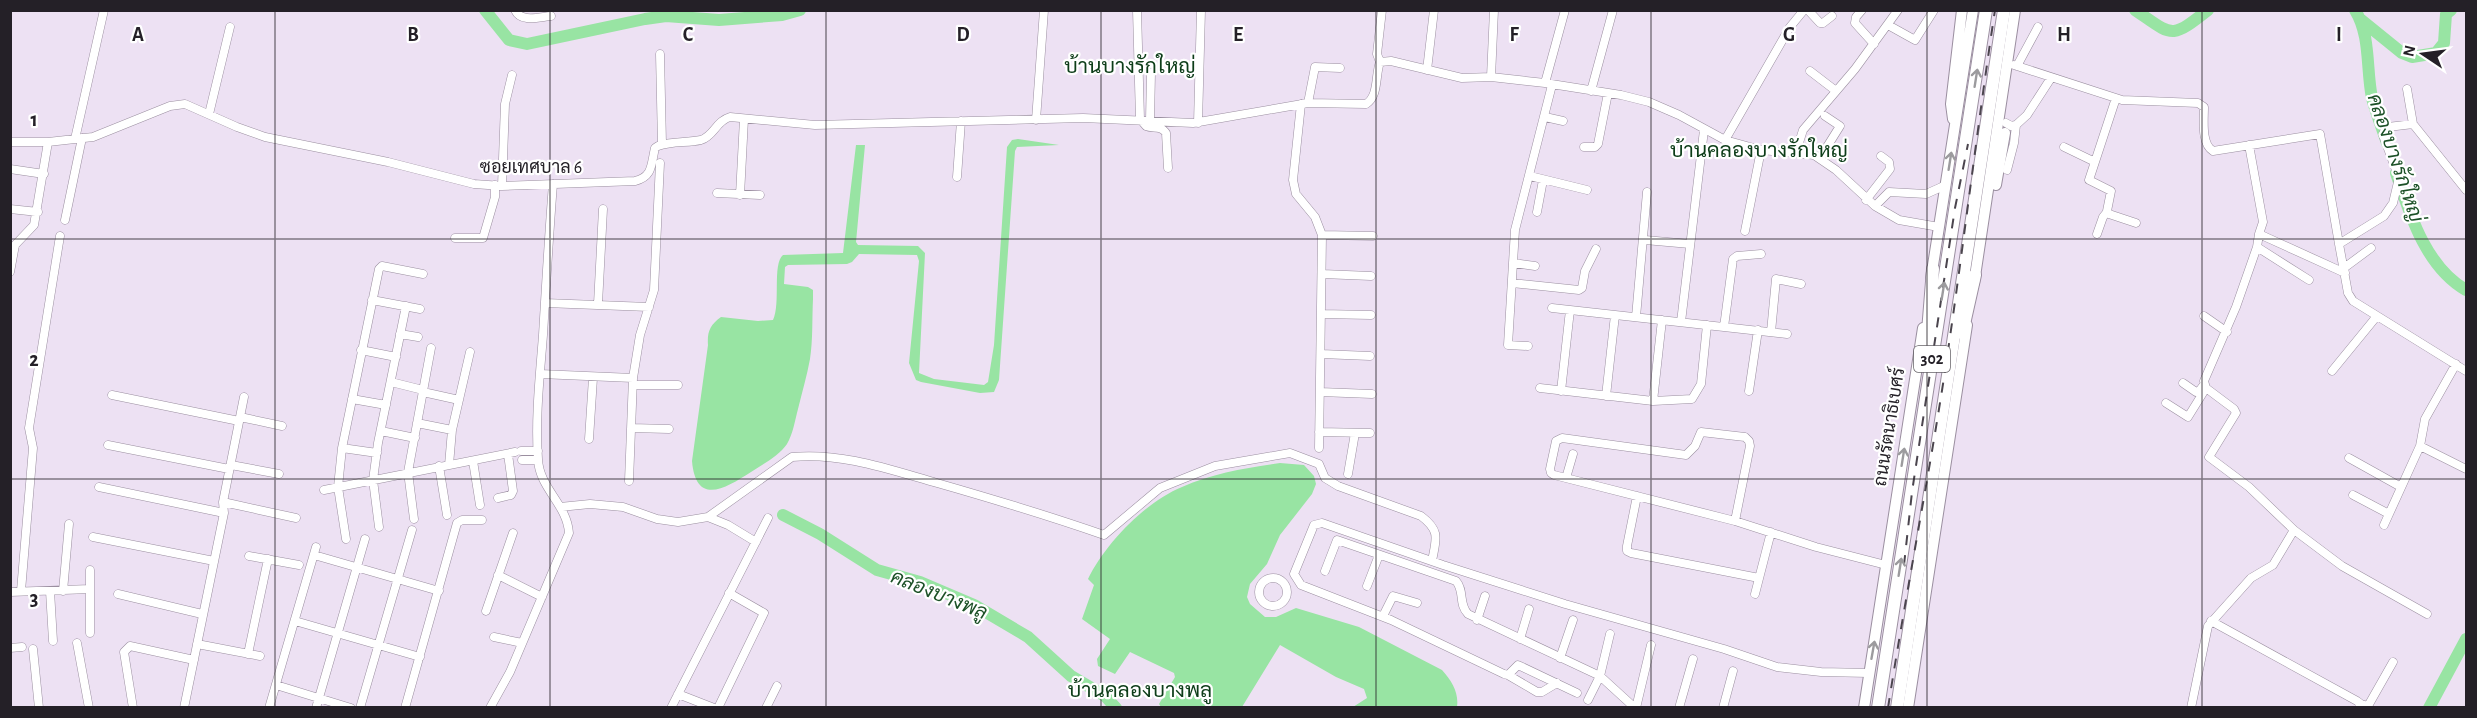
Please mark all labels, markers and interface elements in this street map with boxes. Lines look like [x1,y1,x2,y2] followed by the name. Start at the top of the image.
[2393,24,2453,84] north arrow
[132,25,144,45] text: A
[407,25,419,45] text: B
[683,25,694,45] text: C
[956,25,970,45] text: D
[1233,25,1243,45] text: E
[1509,25,1519,45] text: F
[1783,25,1795,45] text: G
[2057,25,2071,45] text: H
[2336,25,2342,45] text: I
[2400,44,2418,58] text: N
[1064,53,1196,78] district label: บ้านบางรักใหญ่
[1970,68,1981,88] one-way arrow
[2363,90,2430,226] water label: คลองบางรักใหญ่
[30,110,38,130] text: 1
[1670,137,1848,162] district label: บ้านคลองบางรักใหญ่
[1944,151,1955,171] one-way arrow
[480,159,582,177] street label: ซอยเทศบาล 6
[1937,282,1948,301] one-way arrow
[1914,346,1950,372] road number: 302
[29,350,39,370] text: 2
[1867,365,1908,488] street label: ถนนรัตนาธิเบศร์
[1898,448,1909,467] one-way arrow
[1895,557,1906,577] one-way arrow
[886,567,990,627] water label: คลองบางพลู
[30,589,38,609] text: 3
[1867,640,1878,660] one-way arrow
[1068,678,1212,705] district label: บ้านคลองบางพลู

